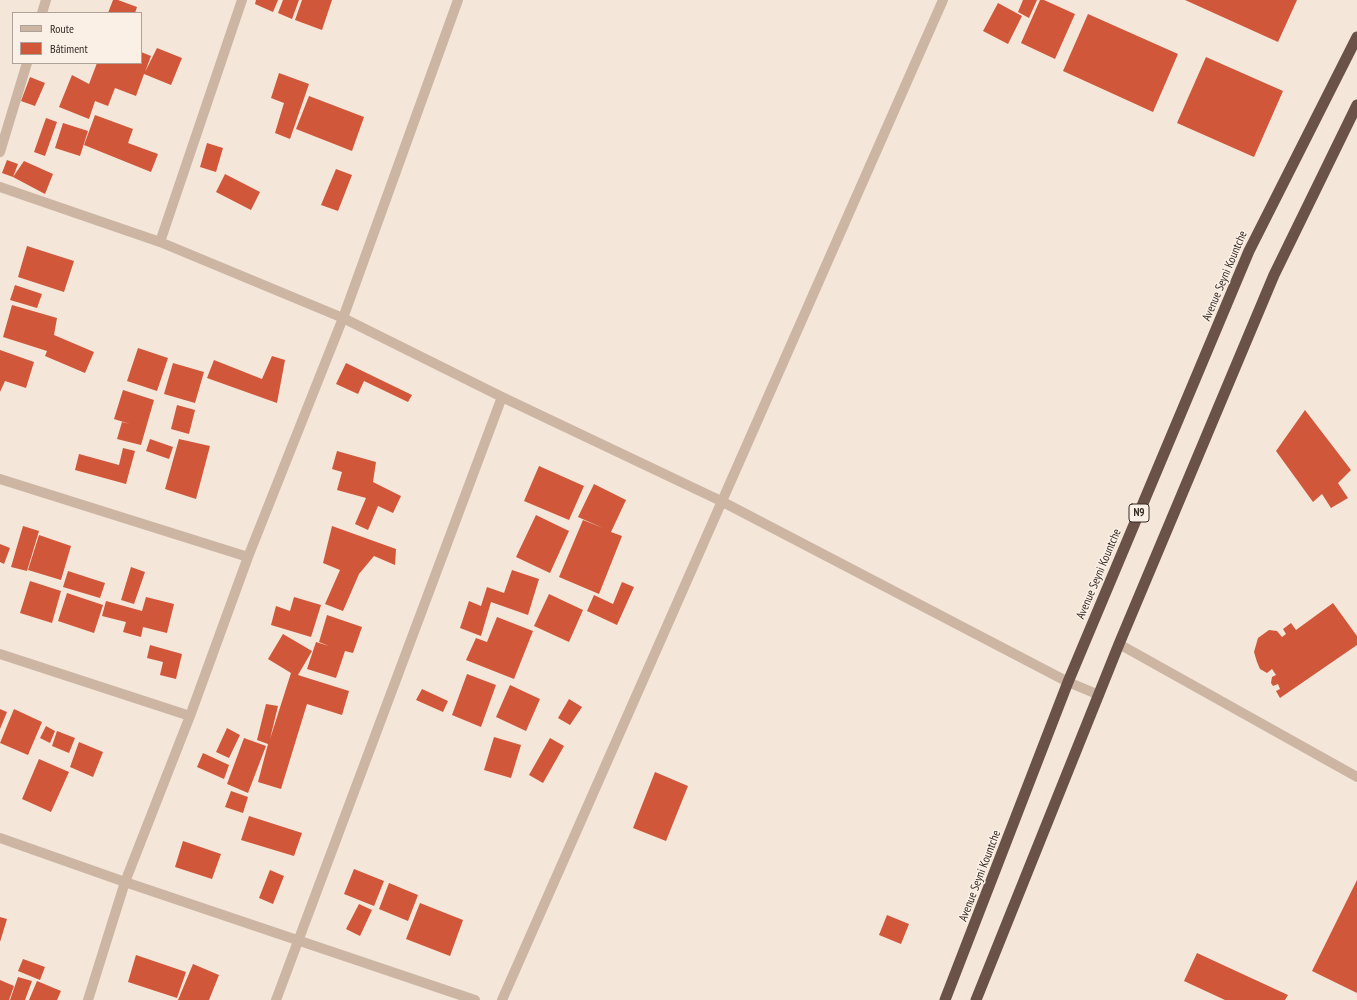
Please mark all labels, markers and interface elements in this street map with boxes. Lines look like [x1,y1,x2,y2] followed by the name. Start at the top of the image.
[12,12,142,64] legend
[50,21,74,36] text: Route
[50,41,88,56] text: Bâtiment
[1200,229,1250,323] street label: Avenue Seyni Kountche
[1129,504,1149,522] road number: N9
[1074,527,1124,621] street label: Avenue Seyni Kountche
[956,828,1004,924] street label: Avenue Seyni Kountche

